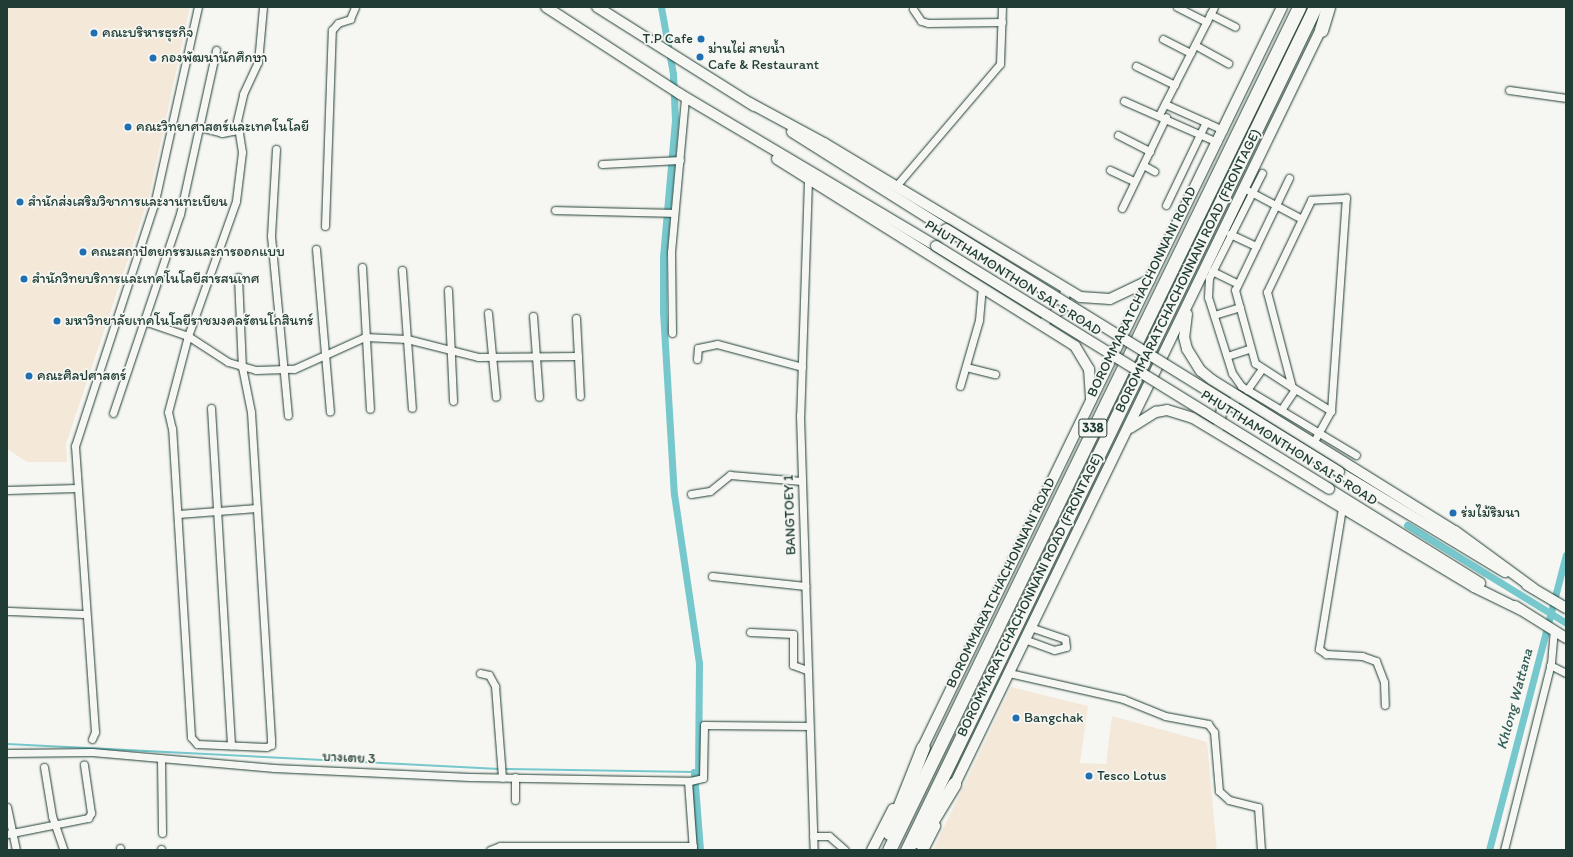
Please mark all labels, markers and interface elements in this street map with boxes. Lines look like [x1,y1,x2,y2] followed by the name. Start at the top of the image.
[102,25,193,41] place label: คณะบริหารธุรกิจ
[89,28,99,38] marker: คณะบริหารธุรกิจ
[642,31,693,47] place label: T.P Cafe
[696,34,706,44] marker: T.P Cafe
[708,41,819,74] place label: ม่านไผ่ สายน้ำ Cafe & Restaurant
[161,50,267,66] place label: กองพัฒนานักศึกษา
[695,52,705,62] marker: ม่านไผ่ สายน้ำ Cafe & Restaurant
[148,53,158,63] marker: กองพัฒนานักศึกษา
[136,119,309,135] place label: คณะวิทยาศาสตร์และเทคโนโลยี
[123,122,133,132] marker: คณะวิทยาศาสตร์และเทคโนโลยี
[1112,127,1264,415] street label: BOROMMARATCHACHONNANI ROAD (FRONTAGE)
[1084,184,1200,400] street label: BOROMMARATCHACHONNANI ROAD
[28,194,228,210] place label: สำนักส่งเสริมวิชาการและงานทะเบียน
[15,197,25,207] marker: สำนักส่งเสริมวิชาการและงานทะเบียน
[923,217,1103,339] street label: PHUTTHAMONTHON SAI 5 ROAD
[91,244,285,260] place label: คณะสถาปัตยกรรมและการออกแบบ
[78,247,88,257] marker: คณะสถาปัตยกรรมและการออกแบบ
[32,271,259,287] place label: สำนักวิทยบริการและเทคโนโลยีสารสนเทศ
[19,274,29,284] marker: สำนักวิทยบริการและเทคโนโลยีสารสนเทศ
[65,313,314,329] place label: มหาวิทยาลัยเทคโนโลยีราชมงคลรัตนโกสินทร์
[52,316,62,326] marker: มหาวิทยาลัยเทคโนโลยีราชมงคลรัตนโกสินทร์
[37,368,127,384] place label: คณะศิลปศาสตร์
[24,371,34,381] marker: คณะศิลปศาสตร์
[1199,387,1379,509] street label: PHUTTHAMONTHON SAI 5 ROAD
[1078,417,1108,439] road number: 338
[954,451,1106,739] street label: BOROMMARATCHACHONNANI ROAD (FRONTAGE)
[780,475,800,555] street label: BANGTOEY 1
[943,475,1059,691] street label: BOROMMARATCHACHONNANI ROAD
[1461,505,1520,521] place label: ร่มไม้ริมนา
[1448,508,1458,518] marker: ร่มไม้ริมนา
[1493,647,1537,751] water label: Khlong Wattana
[1024,710,1083,726] place label: Bangchak
[1011,713,1021,723] marker: Bangchak
[322,748,376,768] street label: บางเตย 3
[1097,768,1166,784] place label: Tesco Lotus
[1084,771,1094,781] marker: Tesco Lotus

